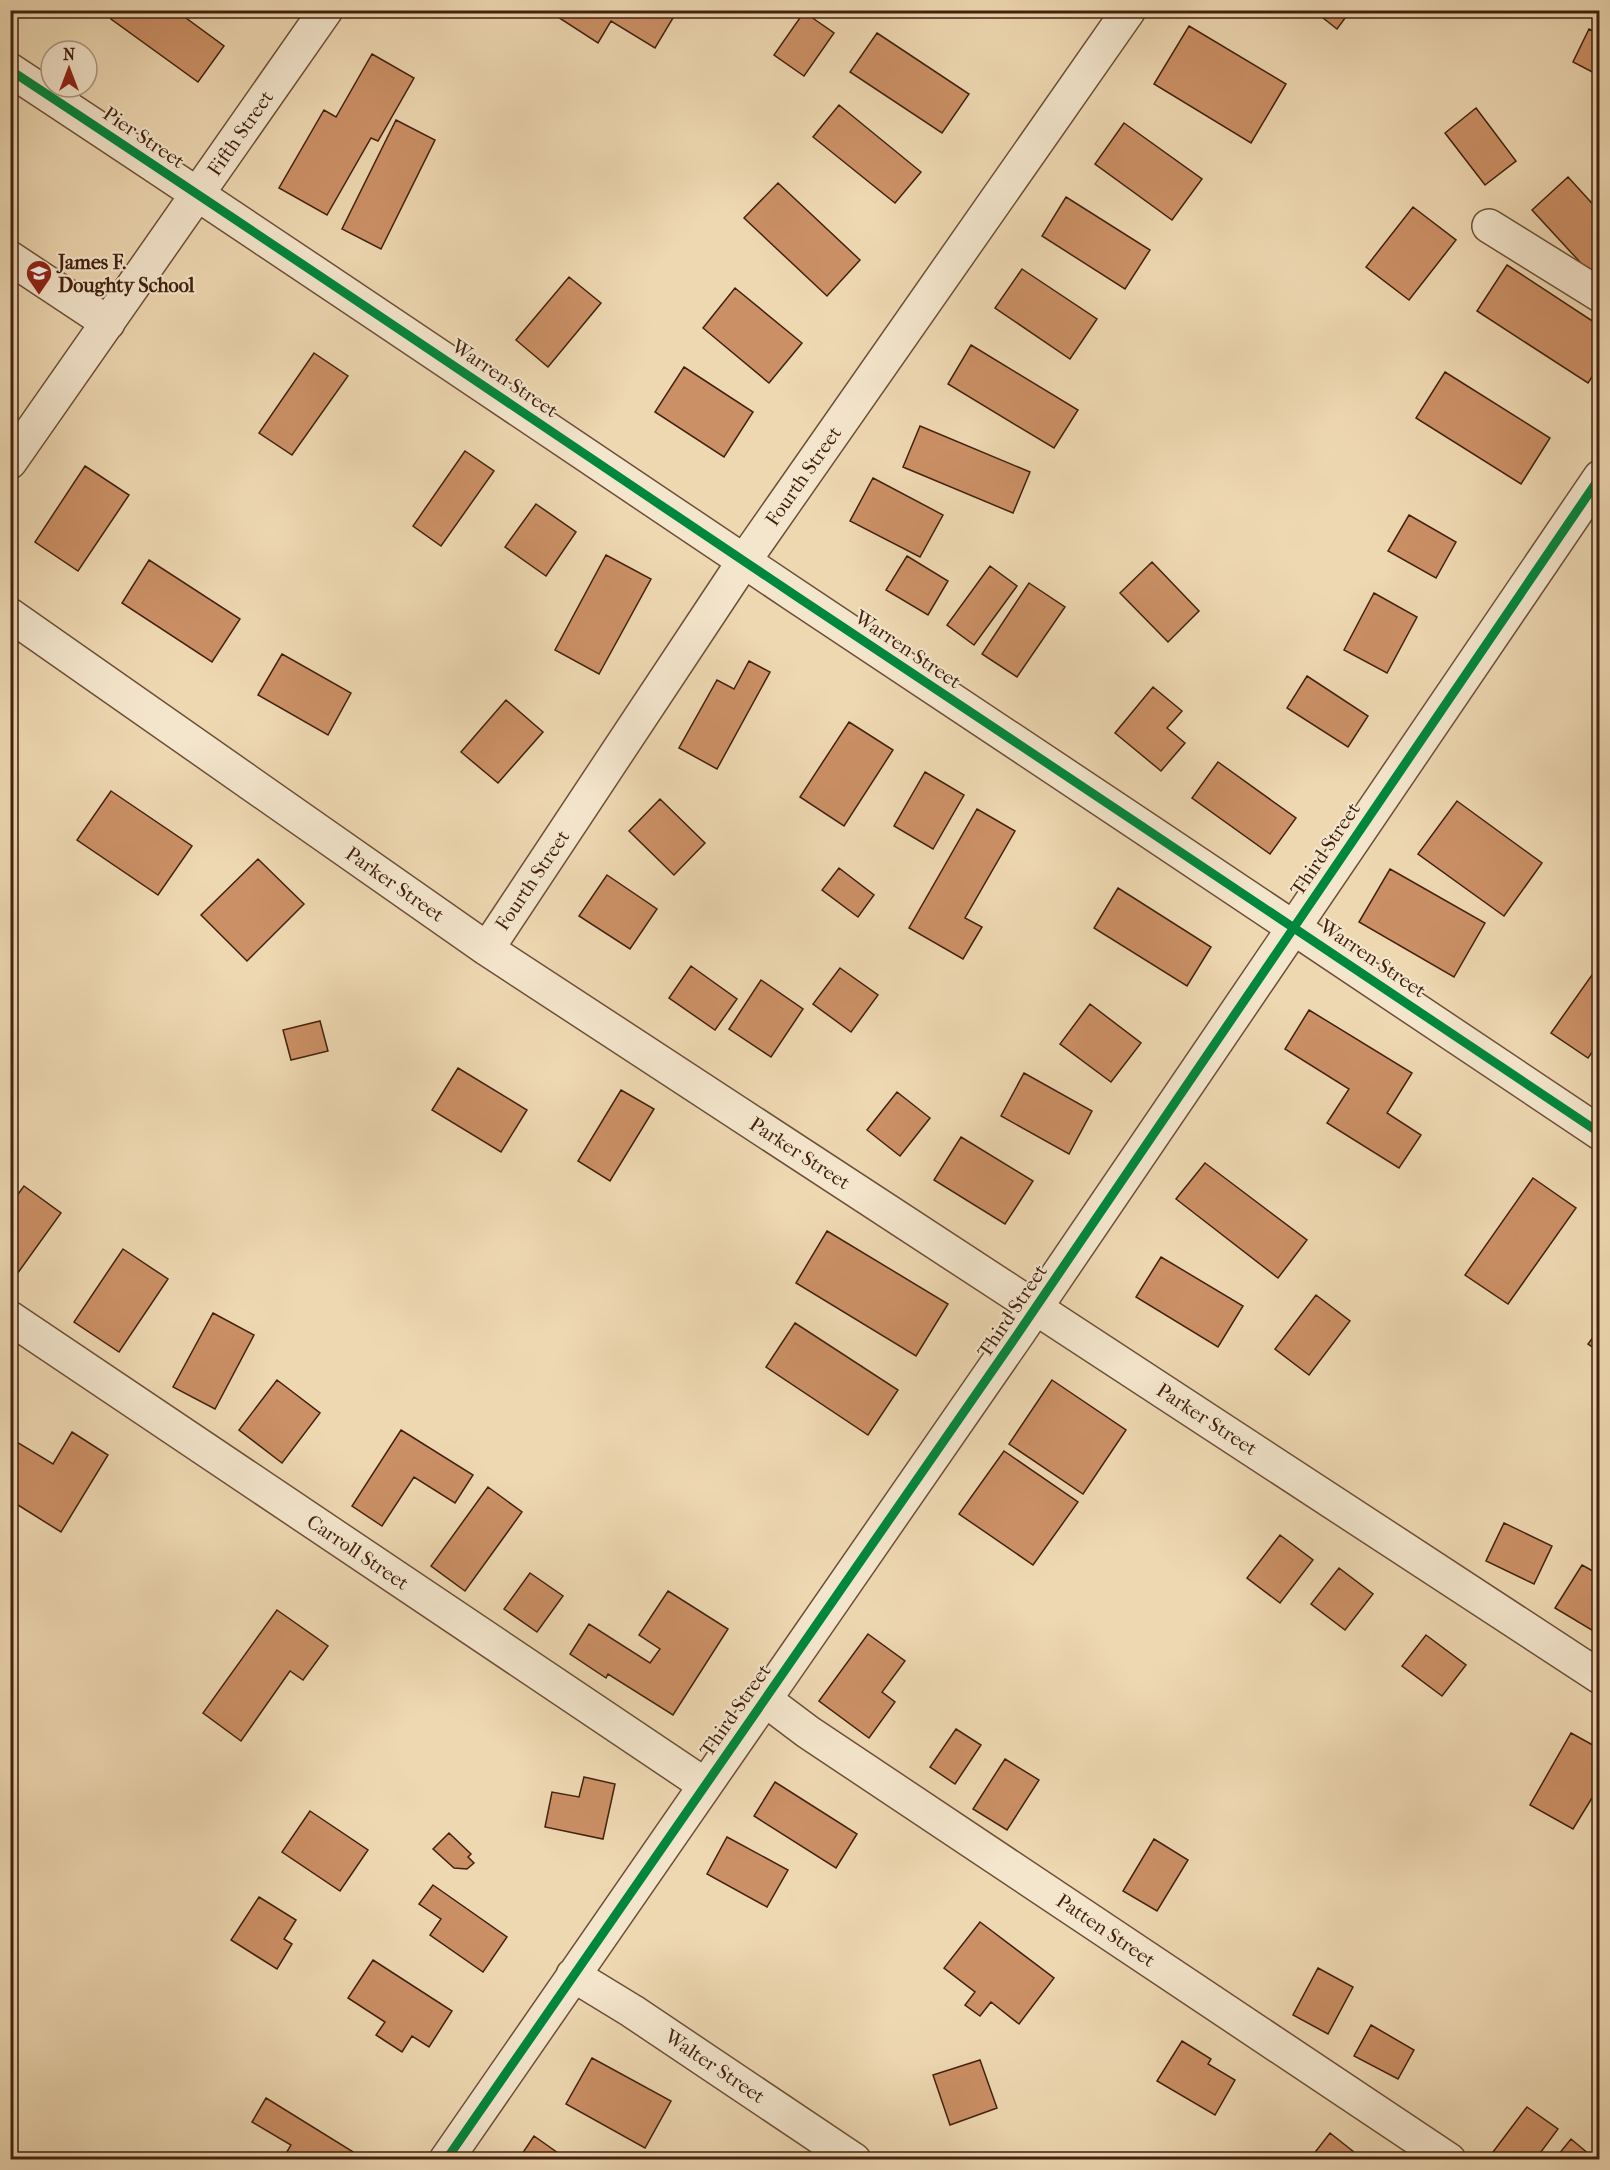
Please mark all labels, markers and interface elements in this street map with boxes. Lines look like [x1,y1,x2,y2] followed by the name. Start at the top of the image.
[39,39,99,99] north arrow
[63,45,76,64] text: N
[203,86,278,180] street label: Fifth Street
[99,102,189,173] street label: Pier Street
[56,251,195,297] place label: James F. Doughty School
[24,258,54,296] school or university icon: James F. Doughty School
[446,334,562,422] street label: Warren Street
[761,422,846,530] street label: Fourth Street
[849,605,965,693] street label: Warren Street
[1286,798,1365,900] street label: Third Street
[490,826,574,935] street label: Fourth Street
[341,842,448,927] street label: Parker Street
[1314,914,1430,1002] street label: Warren Street
[745,1112,854,1194] street label: Parker Street
[973,1260,1052,1362] street label: Third Street
[1152,1378,1261,1460] street label: Parker Street
[302,1510,413,1595] street label: Carroll Street
[695,1660,776,1761] street label: Third Street
[1052,1889,1159,1972] street label: Patten Street
[660,2024,769,2108] street label: Walter Street

